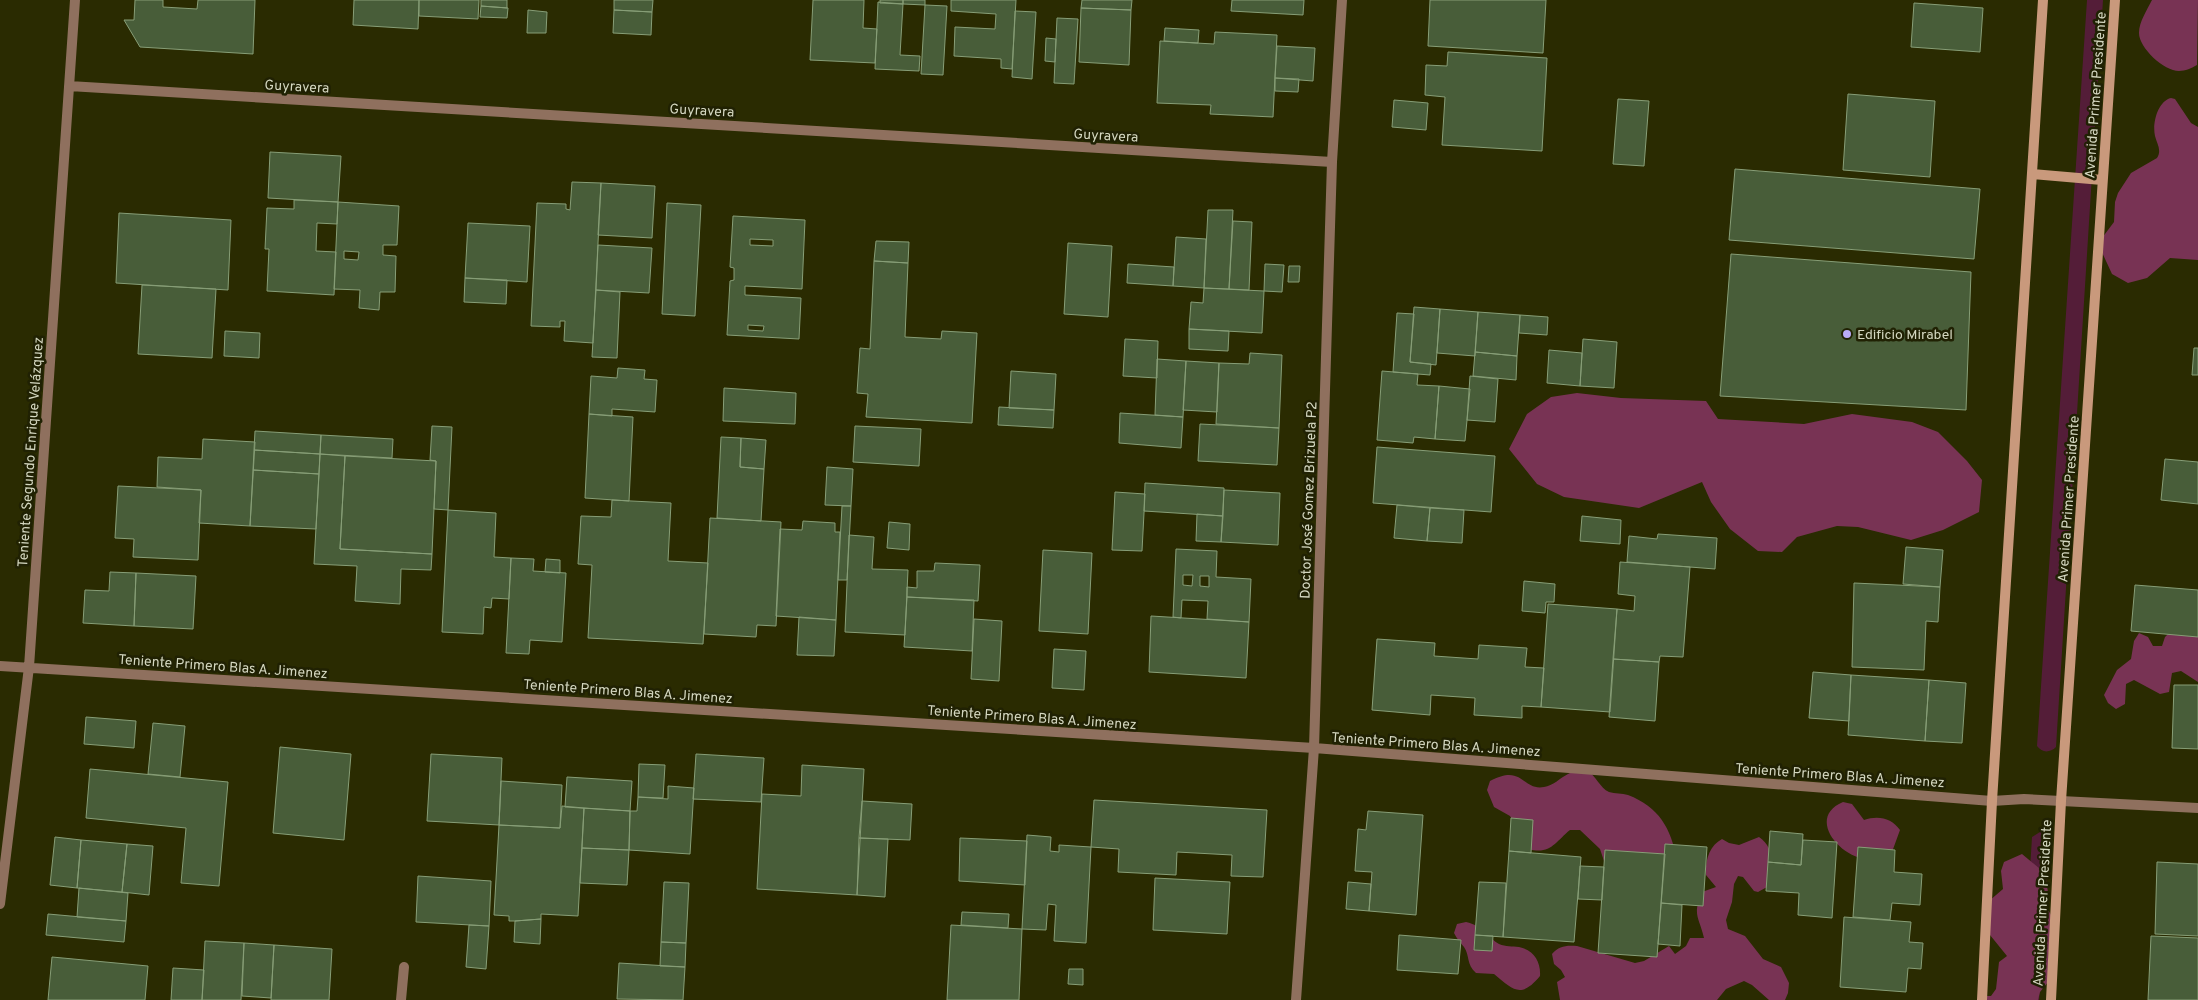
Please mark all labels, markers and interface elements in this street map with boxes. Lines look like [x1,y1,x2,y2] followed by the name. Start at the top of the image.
[2082,11,2111,179] street label: Avenida Primer Presidente
[264,77,330,98] street label: Guyravera
[669,101,735,122] street label: Guyravera
[1073,126,1139,147] street label: Guyravera
[1857,327,1953,344] place label: Edificio Mirabel
[1841,328,1853,340] marker: Edificio Mirabel
[15,336,48,568] street label: Teniente Segundo Enrique Velázquez
[1298,401,1321,599] street label: Doctor José Gomez Brizuela P2
[2055,415,2084,583] street label: Avenida Primer Presidente
[118,652,328,683] street label: Teniente Primero Blas A. Jimenez
[523,677,733,708] street label: Teniente Primero Blas A. Jimenez
[927,703,1137,734] street label: Teniente Primero Blas A. Jimenez
[1331,730,1541,761] street label: Teniente Primero Blas A. Jimenez
[1735,761,1945,792] street label: Teniente Primero Blas A. Jimenez
[2031,819,2056,987] street label: Avenida Primer Presidente

